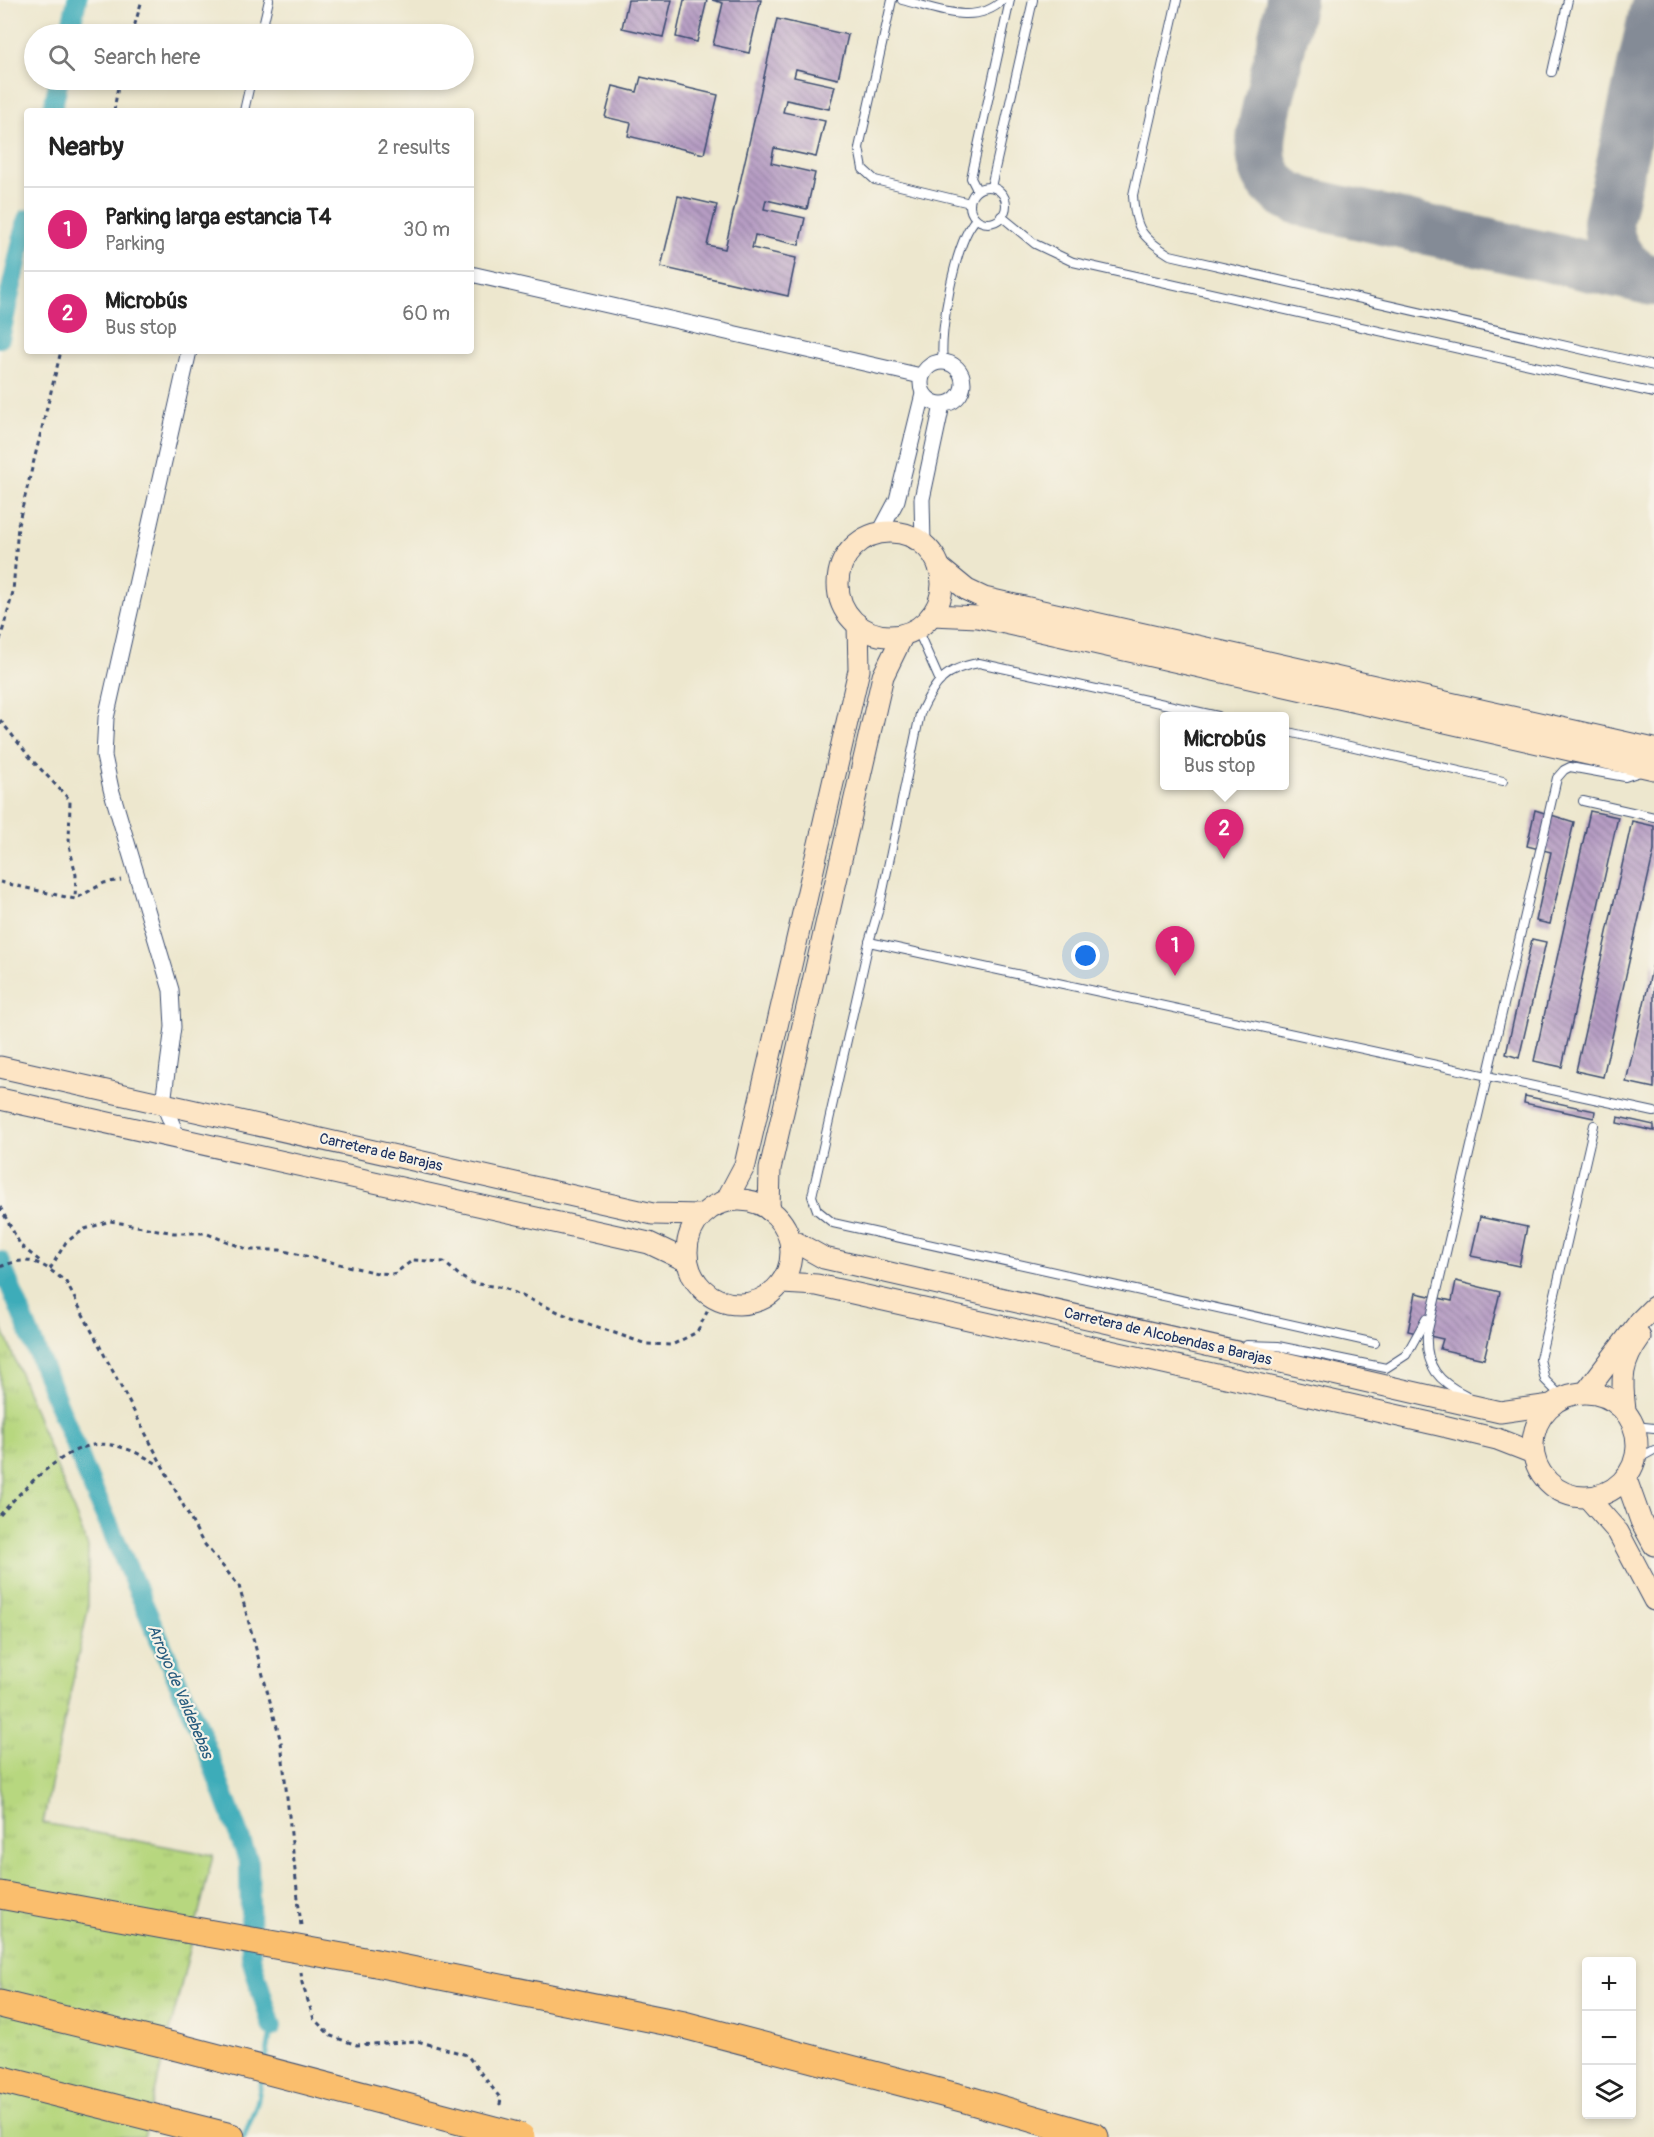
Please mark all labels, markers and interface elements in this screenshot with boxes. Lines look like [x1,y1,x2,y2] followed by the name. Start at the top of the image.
[24,24,474,90] search box
[45,41,78,74] icon: search
[93,43,200,71] text: Search here
[48,131,124,163] text: Nearby
[378,135,450,160] text: 2 results
[105,203,332,231] text: Parking larga estancia T4
[64,217,71,242] text: 1
[403,217,450,242] text: 30 m
[105,231,165,256] text: Parking
[105,287,187,315] text: Microbús
[62,301,73,326] text: 2
[403,301,450,326] text: 60 m
[105,315,177,340] text: Bus stop
[1160,712,1289,790] popup
[1183,725,1266,753] text: Microbús
[1183,753,1255,778] text: Bus stop
[1204,810,1244,859] pin: 2
[1156,926,1194,976] pin: 1
[1071,941,1100,970] your location
[317,1129,445,1176] street label: Carretera de Barajas
[1062,1303,1274,1370] street label: Carretera de Alcobendas a Barajas
[143,1622,218,1763] water label: Arroyo de Valdebebas
[1582,1957,1636,2119] map controls
[1582,1957,1636,2011] button: +
[1582,2011,1636,2065] button: −
[1582,2065,1636,2119] button: layers

